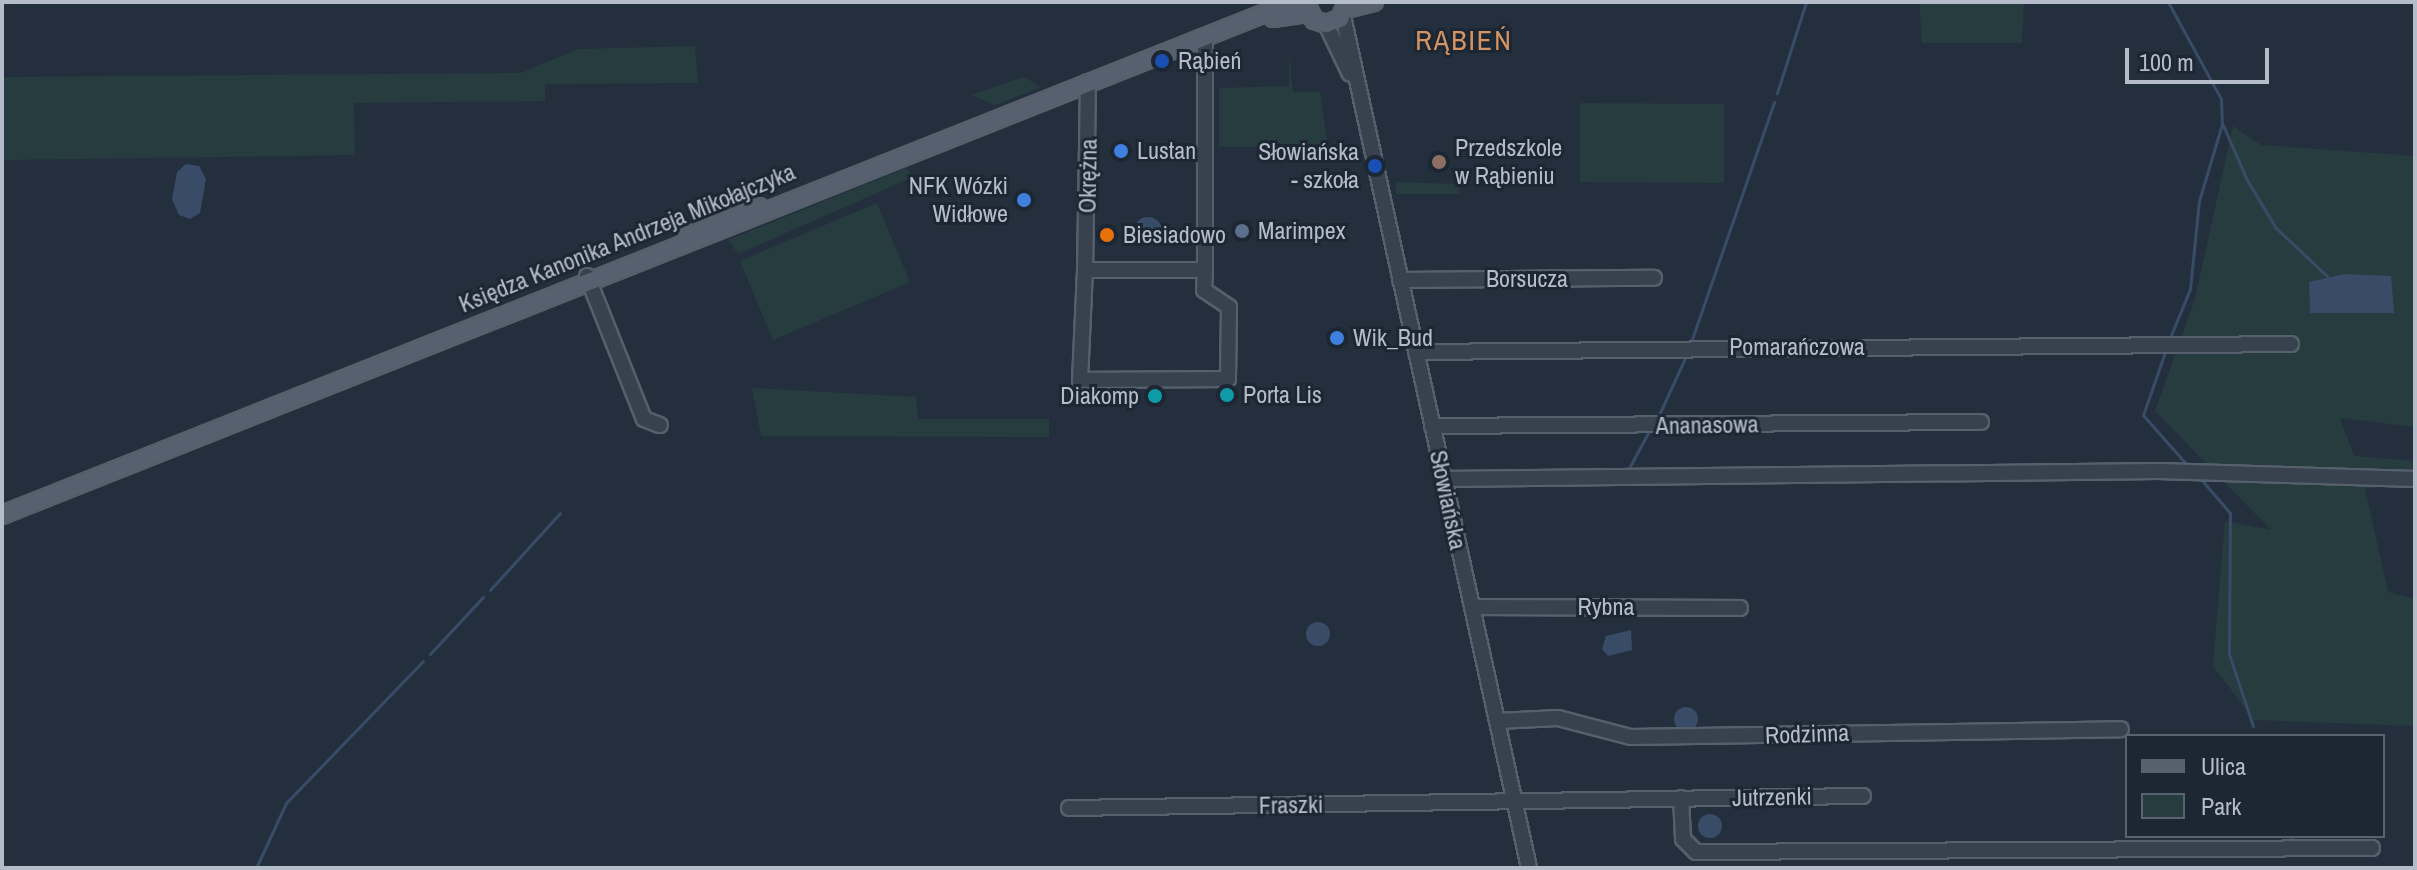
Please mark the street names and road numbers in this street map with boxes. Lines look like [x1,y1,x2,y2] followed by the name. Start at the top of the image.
[1073,139,1103,213] street label: Okrężna
[454,157,800,319] street label: Księdza Kanonika Andrzeja Mikołajczyka
[1486,265,1568,293] street label: Borsucza
[1729,333,1865,361] street label: Pomarańczowa
[1655,410,1759,440] street label: Ananasowa
[1423,448,1473,552] street label: Słowiańska
[1578,593,1634,621] street label: Rybna
[1764,718,1850,750] street label: Rodzinna
[1732,782,1812,812] street label: Jutrzenki
[1258,790,1324,820] street label: Fraszki

